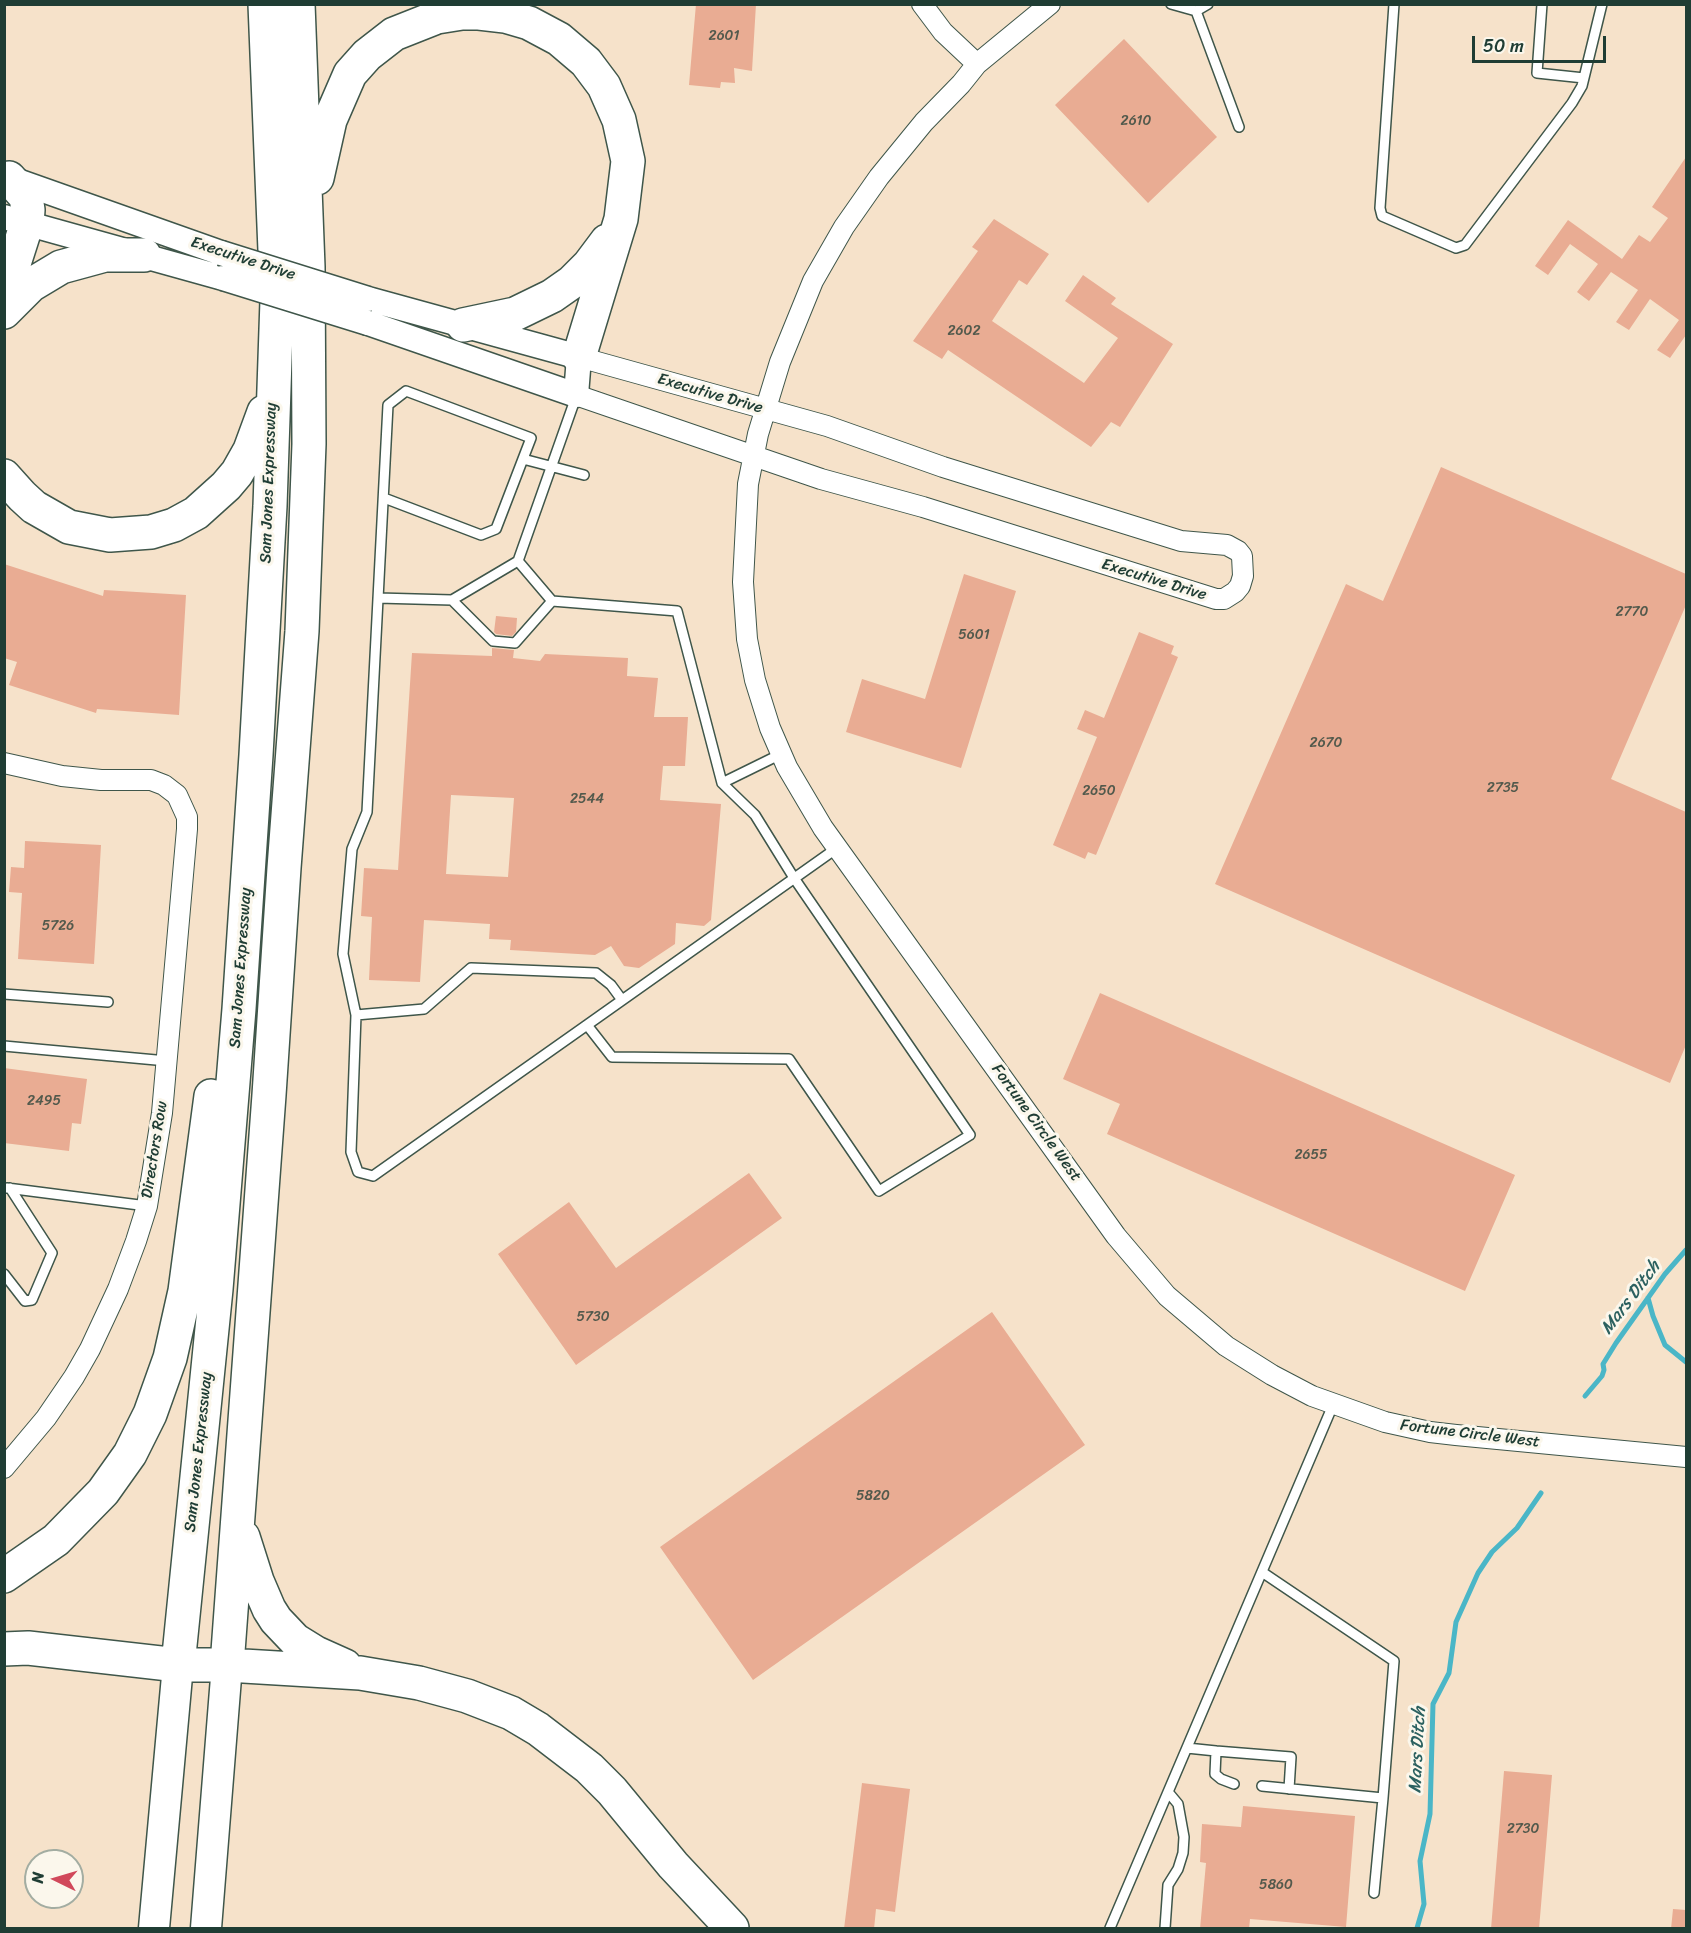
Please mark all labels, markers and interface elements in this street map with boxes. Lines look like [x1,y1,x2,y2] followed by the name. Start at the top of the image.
[1475,24,1608,62] scale bar
[709,28,739,44] house number: 2601
[1483,30,1524,62] text: 50 m
[1121,113,1151,129] house number: 2610
[188,233,298,285] street label: Executive Drive
[948,323,980,339] house number: 2602
[655,370,765,418] street label: Executive Drive
[257,402,281,564] street label: Sam Jones Expressway
[1099,555,1209,605] street label: Executive Drive
[1616,604,1648,620] house number: 2770
[958,627,990,643] house number: 5601
[1310,735,1342,751] house number: 2670
[1487,780,1519,796] house number: 2735
[1082,783,1116,799] house number: 2650
[570,791,604,807] house number: 2544
[226,887,256,1049] street label: Sam Jones Expressway
[42,918,74,934] house number: 5726
[987,1061,1085,1185] street label: Fortune Circle West
[27,1093,61,1109] house number: 2495
[138,1100,172,1200] street label: Directors Row
[1294,1147,1328,1163] house number: 2655
[1596,1257,1666,1339] water label: Mars Ditch
[576,1309,610,1325] house number: 5730
[181,1371,217,1533] street label: Sam Jones Expressway
[1399,1416,1541,1452] street label: Fortune Circle West
[856,1488,890,1504] house number: 5820
[1405,1706,1431,1794] water label: Mars Ditch
[1507,1821,1539,1837] house number: 2730
[24,1849,84,1909] north arrow
[23,1871,52,1884] text: N
[1259,1877,1293,1893] house number: 5860

